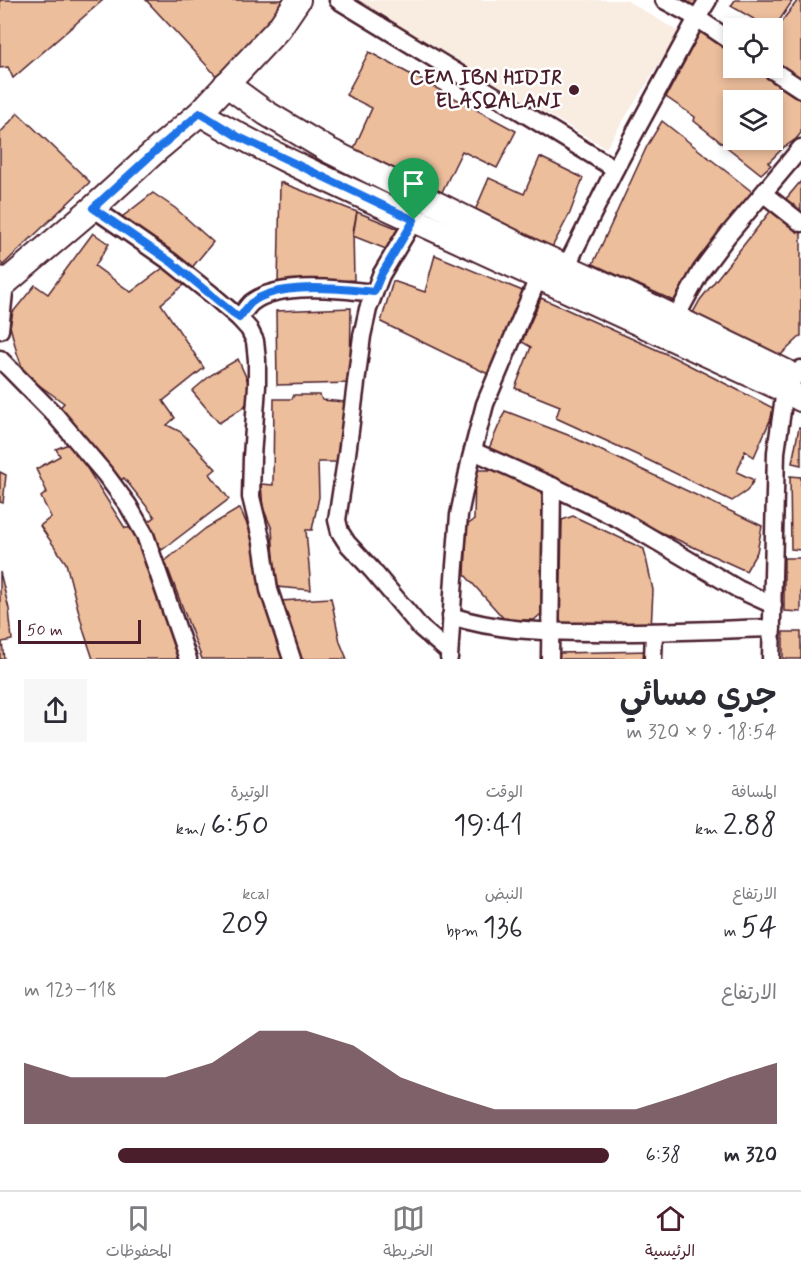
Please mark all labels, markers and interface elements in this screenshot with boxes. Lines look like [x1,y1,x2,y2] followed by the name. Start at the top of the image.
[723,18,783,150] map controls
[723,18,783,78] button: locate
[410,65,562,115] place label: CEM IBN HIDJR ELASQALANI
[567,83,581,97] marker: CEM IBN HIDJR ELASQALANI
[723,90,783,150] button: layers
[388,158,439,220] pin
[397,167,430,200] icon: arrive
[18,617,141,644] scale bar
[27,620,63,641] text: 50 m
[619,674,777,718] text: جري مسائي
[24,679,87,742] button: share
[626,719,777,746] text: 18:54 · 9 × 320 m
[230,782,269,803] text: الوتيرة
[486,782,523,803] text: الوقت
[731,782,777,803] text: المسافة
[210,806,269,845] text: 6:50
[453,806,523,845] text: 19:41
[723,806,777,845] text: 2.88
[176,819,210,840] text: /km
[695,819,723,840] text: km
[242,884,269,905] text: kcal
[485,884,523,905] text: النبض
[732,884,777,905] text: الارتفاع
[221,905,269,944] text: 209
[483,908,523,947] text: 136
[741,908,777,947] text: 54
[446,921,483,942] text: bpm
[724,921,741,942] text: m
[24,977,117,1004] text: 118–123 m
[721,980,777,1007] text: الارتفاع
[645,1142,681,1169] text: 6:38
[724,1142,777,1169] text: 320 m
[106,1202,172,1265] tab: المحفوظات
[383,1202,433,1265] tab: الخريطة
[645,1202,695,1265] tab: الرئيسية

